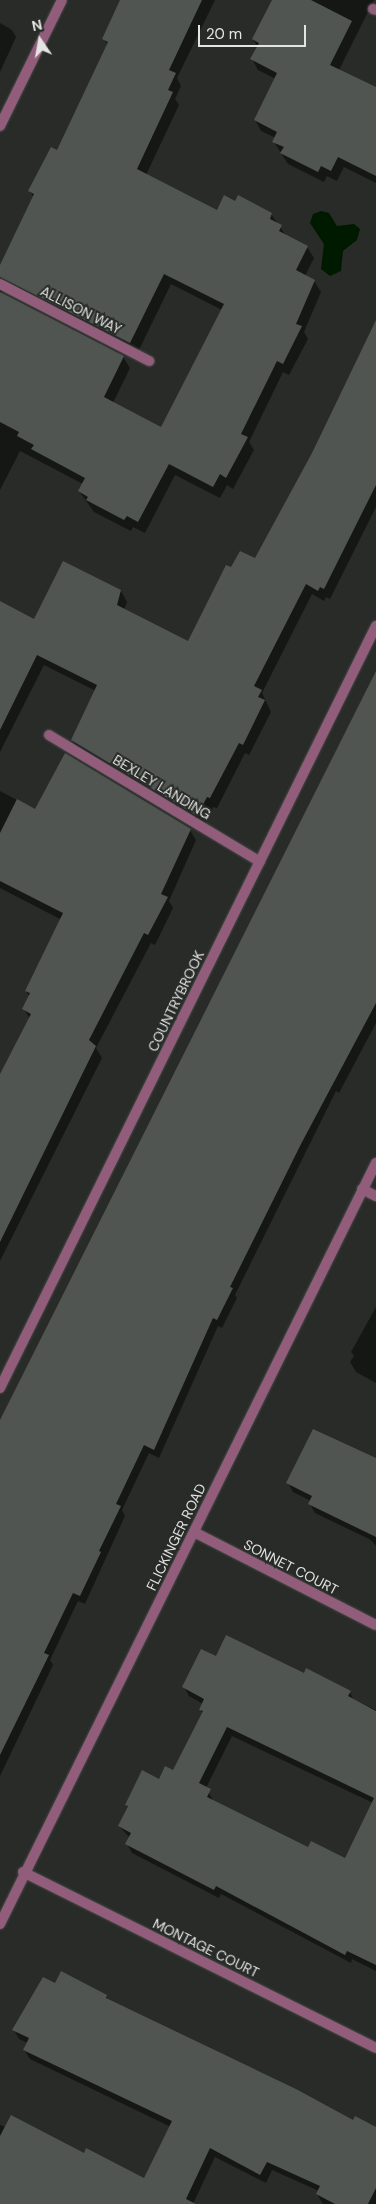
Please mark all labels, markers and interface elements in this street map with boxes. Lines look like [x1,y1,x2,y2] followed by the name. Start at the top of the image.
[15,15,65,65] north arrow
[30,15,44,35] text: N
[201,15,308,47] scale bar
[206,24,242,44] text: 20 m
[38,282,124,338] street label: ALLISON WAY
[110,751,214,823] street label: BEXLEY LANDING
[144,948,208,1054] street label: COUNTRYBROOK
[143,1481,209,1593] street label: FLICKINGER ROAD
[241,1536,341,1598] street label: SONNET COURT
[150,1915,262,1981] street label: MONTAGE COURT

